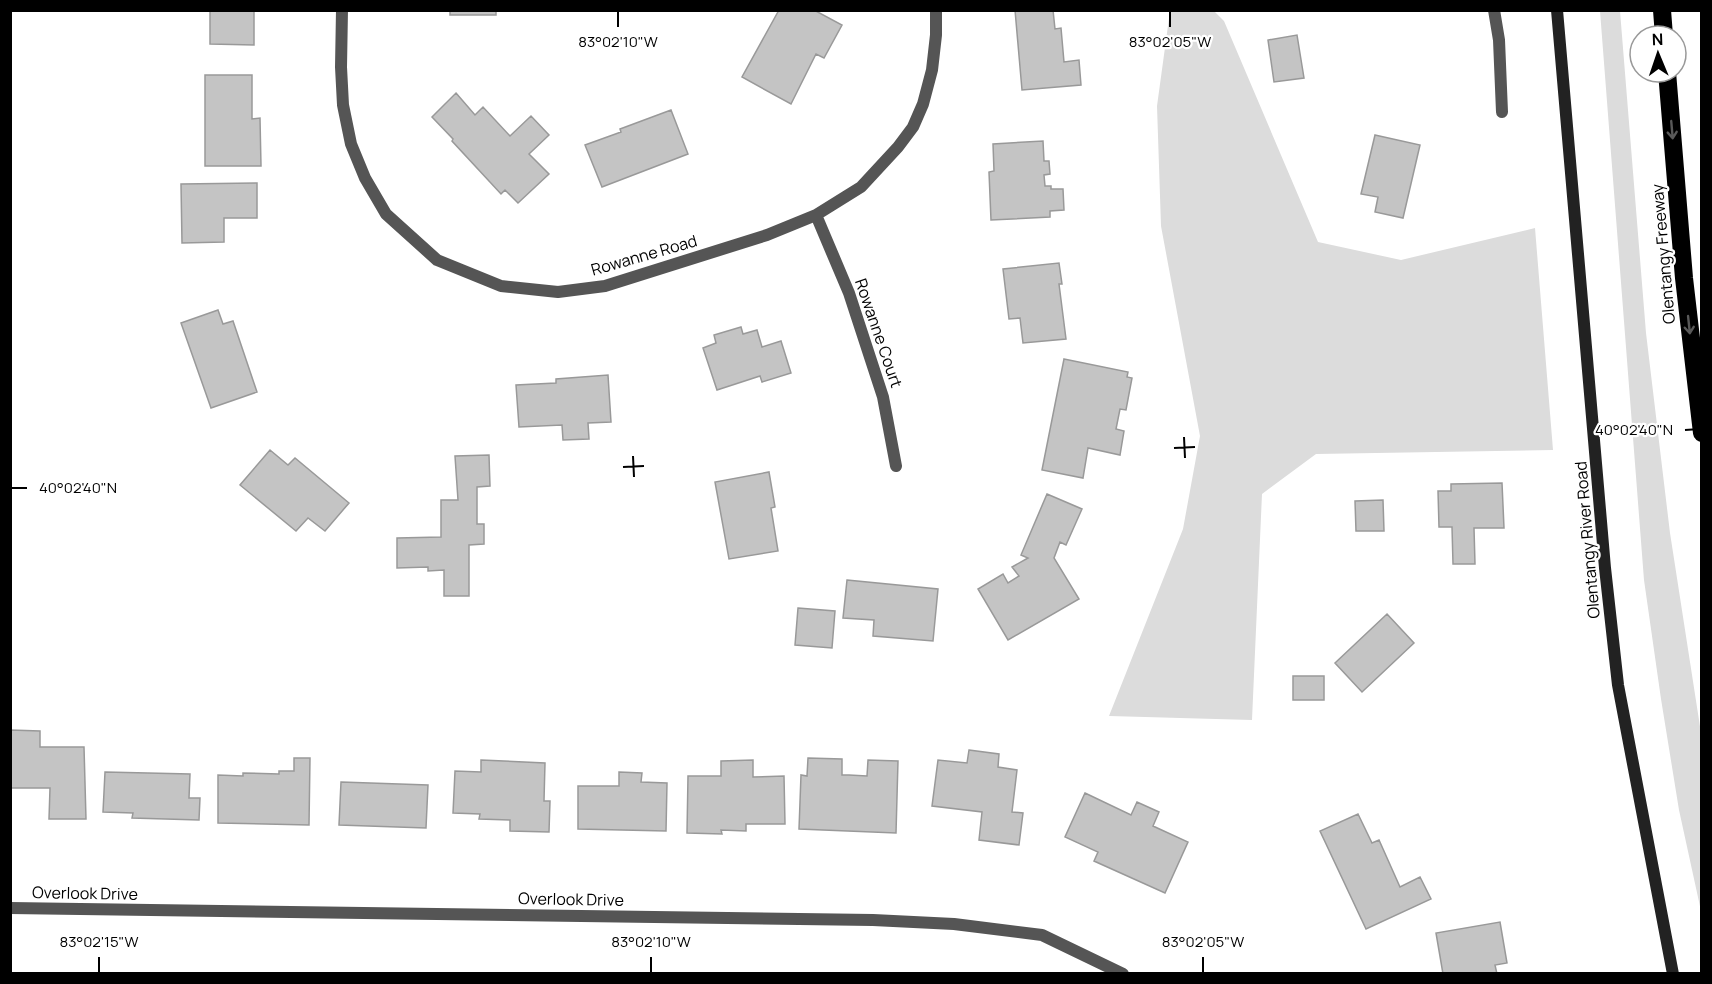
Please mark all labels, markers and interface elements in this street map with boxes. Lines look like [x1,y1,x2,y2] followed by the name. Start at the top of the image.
[1628,24,1688,84] north arrow
[1651,28,1664,50] text: N
[578,31,658,52] text: 83°02'10"W
[1129,31,1211,52] text: 83°02'05"W
[1667,120,1678,140] one-way arrow
[1646,182,1680,325] street label: Olentangy Freeway
[588,229,700,281] street label: Rowanne Road
[850,276,908,390] street label: Rowanne Court
[1684,314,1695,334] one-way arrow
[1595,419,1673,440] text: 40°02'40"N
[1569,460,1605,620] street label: Olentangy River Road
[39,477,117,498] text: 40°02'40"N
[32,881,138,905] street label: Overlook Drive
[518,887,624,911] street label: Overlook Drive
[59,931,139,952] text: 83°02'15"W
[611,931,691,952] text: 83°02'10"W
[1162,931,1244,952] text: 83°02'05"W

